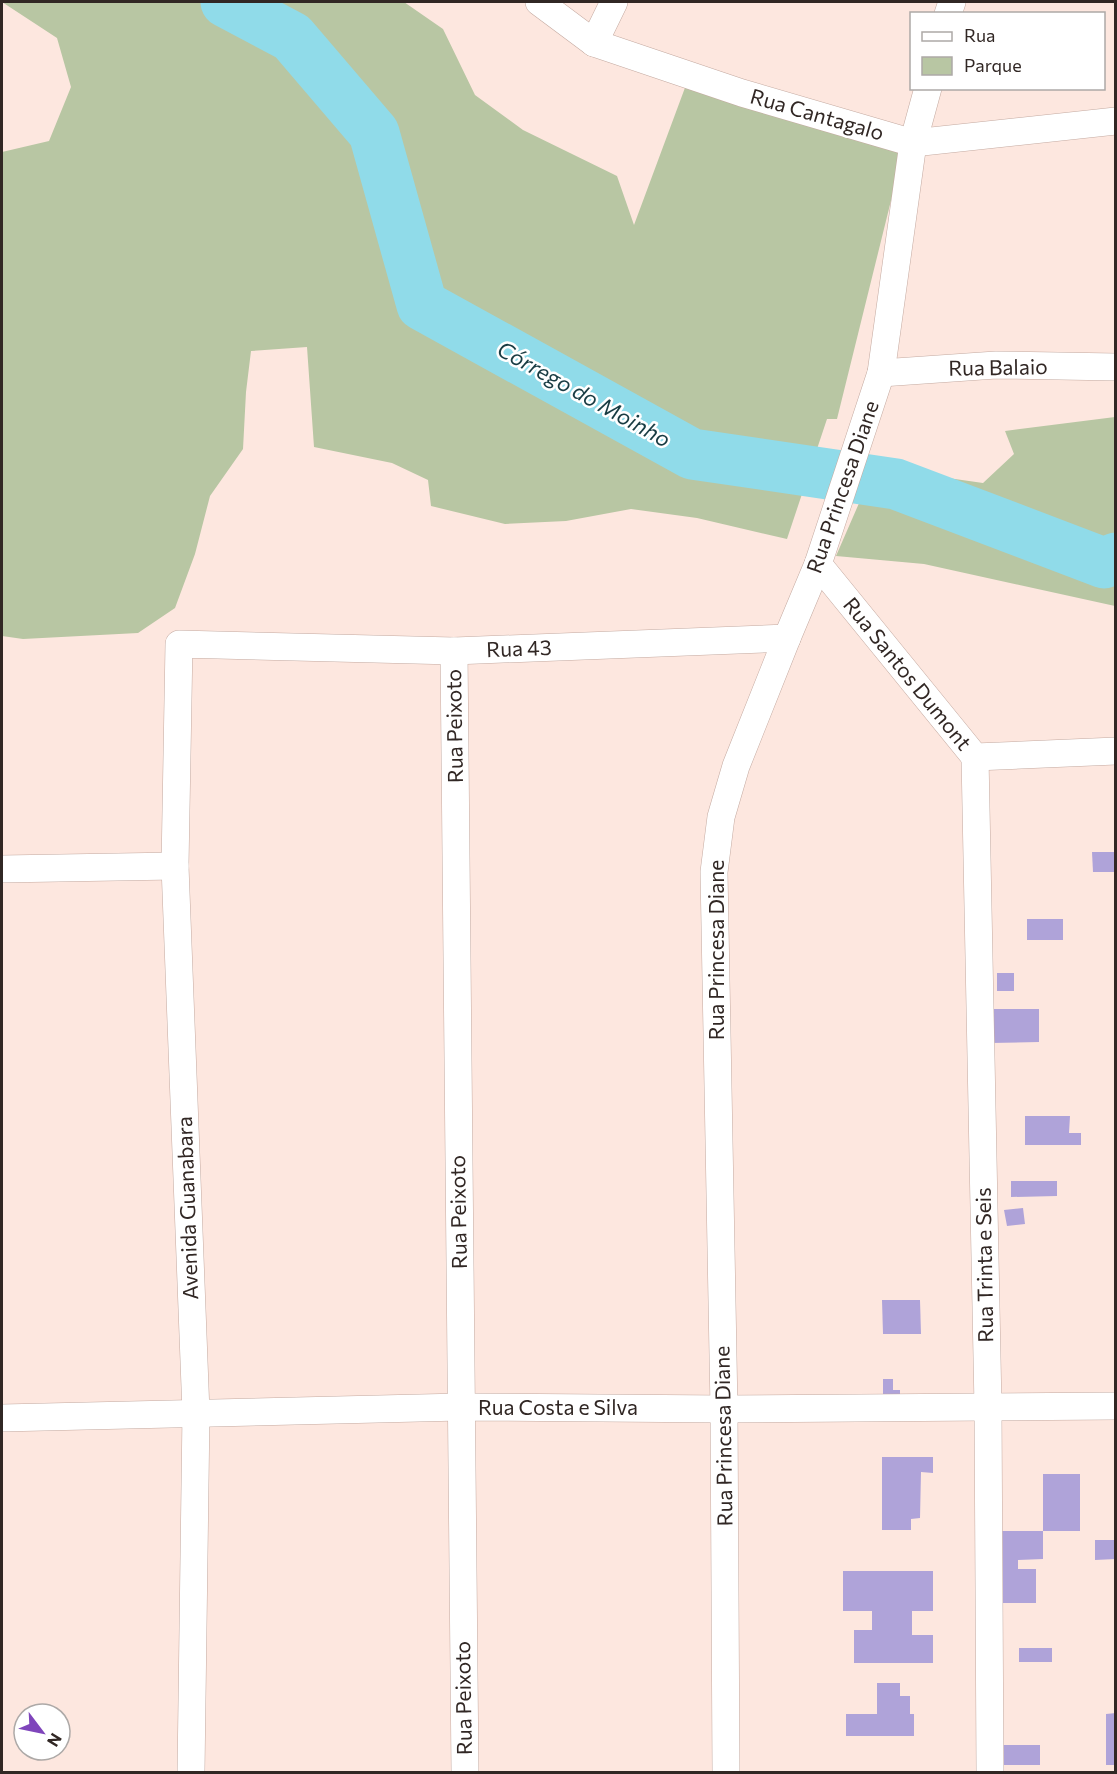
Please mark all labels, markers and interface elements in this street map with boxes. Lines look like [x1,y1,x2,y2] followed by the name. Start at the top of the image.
[910,12,1105,90] legend
[964,24,995,46] text: Rua
[964,54,1022,76] text: Parque
[748,83,887,145] street label: Rua Cantagalo
[493,335,676,452] water label: Córrego do Moinho
[948,353,1048,380] street label: Rua Balaio
[800,397,883,576] street label: Rua Princesa Diane
[839,592,977,754] street label: Rua Santos Dumont
[486,634,552,661] street label: Rua 43
[440,669,467,783] street label: Rua Peixoto
[703,860,728,1040] street label: Rua Princesa Diane
[171,1116,202,1300] street label: Avenida Guanabara
[444,1155,471,1269] street label: Rua Peixoto
[970,1187,997,1343] street label: Rua Trinta e Seis
[708,1345,737,1527] street label: Rua Princesa Diane
[478,1394,638,1419] street label: Rua Costa e Silva
[449,1641,476,1755] street label: Rua Peixoto
[12,1702,72,1762] north arrow
[44,1730,66,1750] text: N

